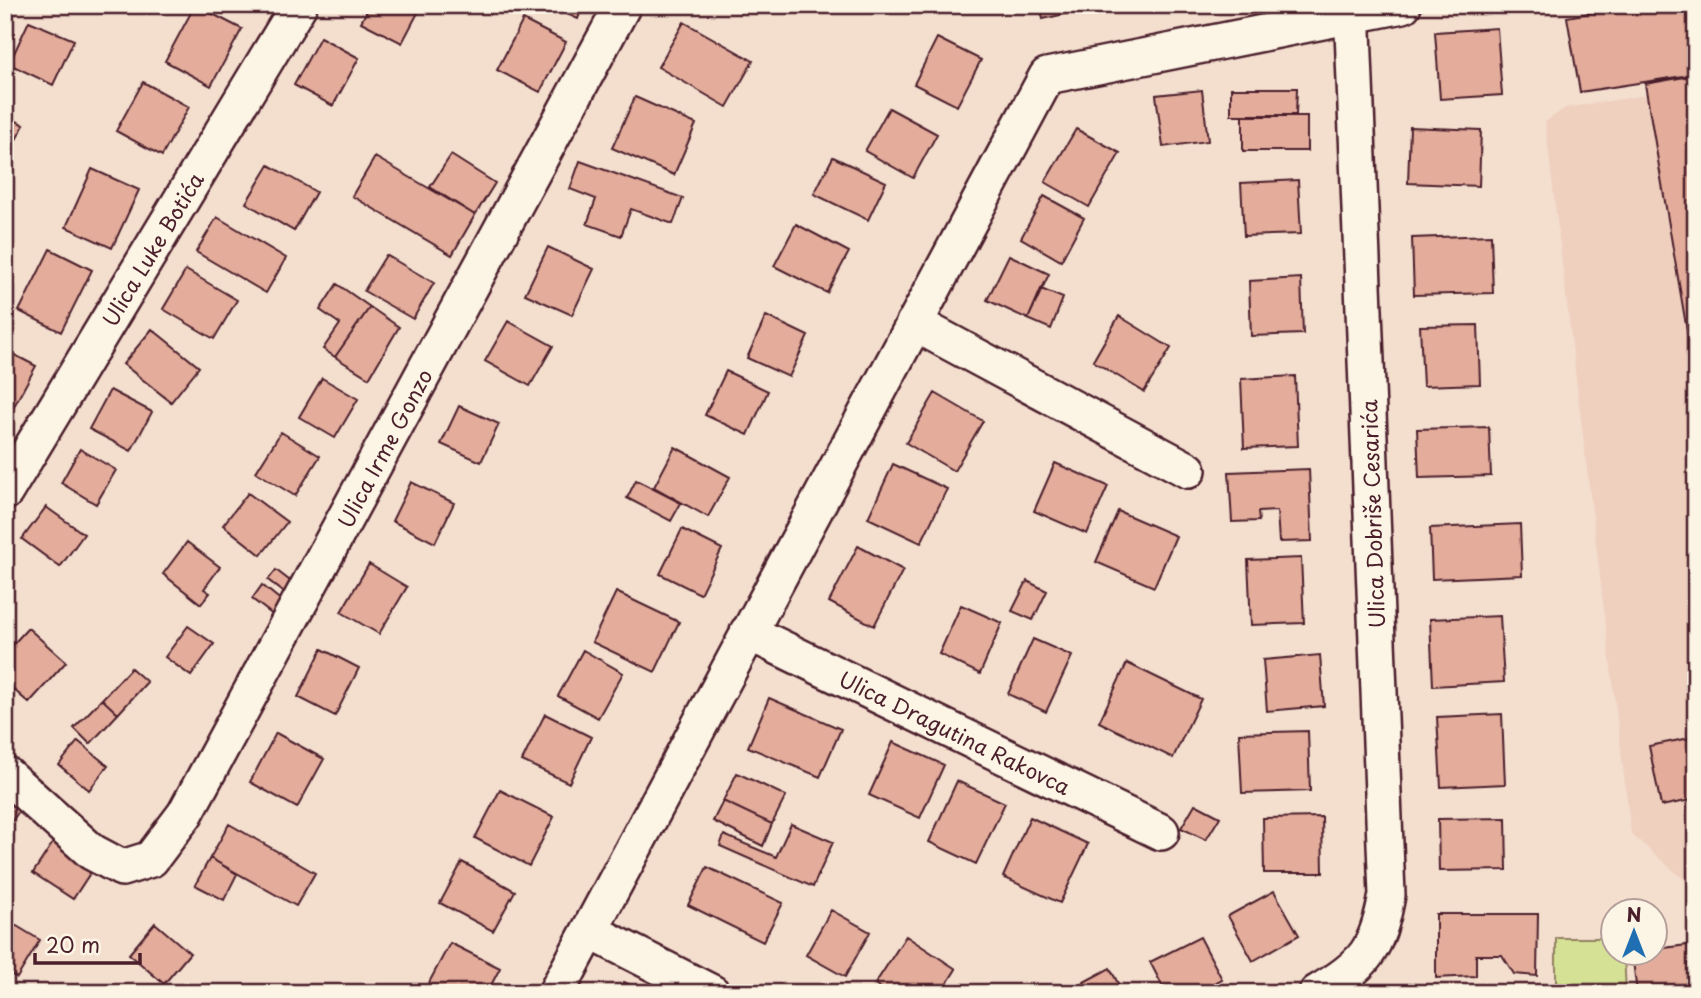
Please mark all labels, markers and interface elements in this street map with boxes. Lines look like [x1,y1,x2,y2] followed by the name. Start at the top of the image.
[93,165,211,332] street label: Ulica Luke Botića
[329,363,439,533] street label: Ulica Irme Gonzo
[1352,398,1392,629] street label: Ulica Dobriše Cesarića
[834,662,1077,802] street label: Ulica Dragutina Rakovca
[1600,897,1670,967] north arrow
[1626,900,1642,928] text: N
[35,921,140,965] scale bar
[46,928,100,960] text: 20 m

